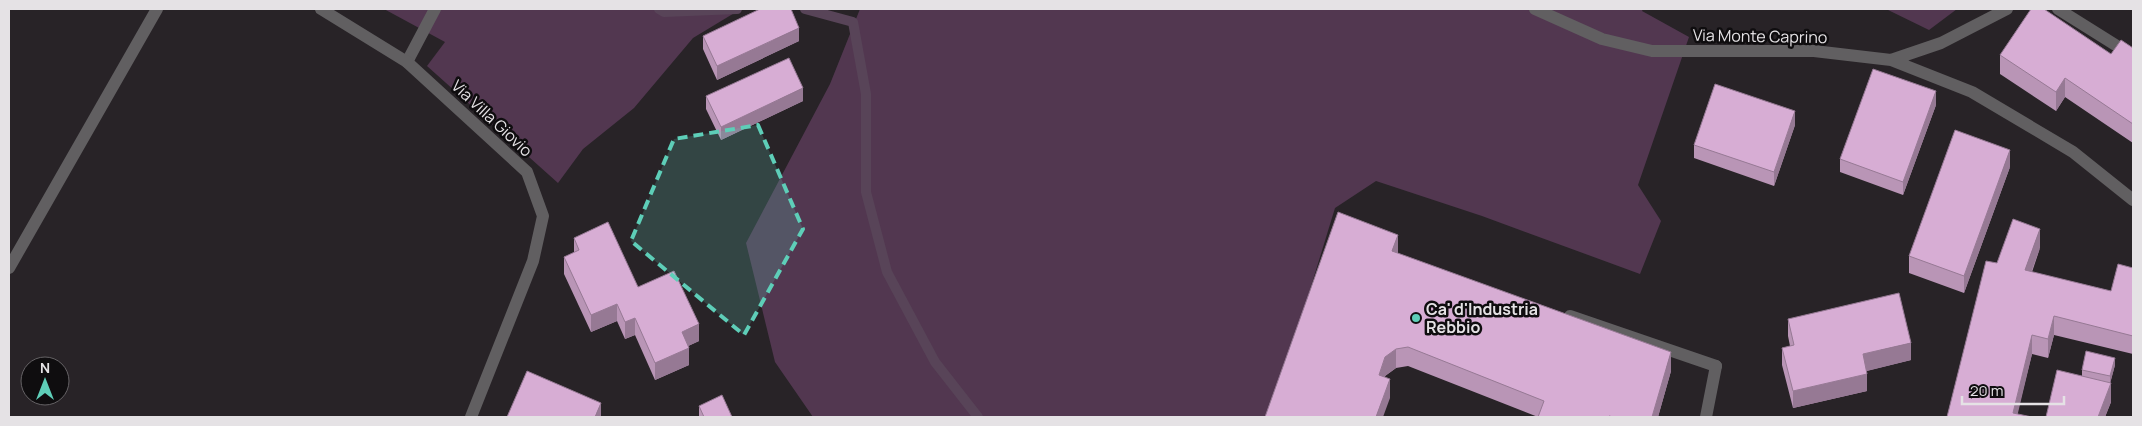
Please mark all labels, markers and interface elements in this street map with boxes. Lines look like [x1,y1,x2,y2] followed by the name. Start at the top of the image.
[1693,24,1827,48] street label: Via Monte Caprino
[447,75,537,161] street label: Via Villa Giovio
[1426,298,1538,338] place label: Ca' d'Industria Rebbio
[1410,312,1422,324] marker: Ca' d'Industria Rebbio
[20,356,70,406] north arrow
[40,358,50,377] text: N
[1962,374,2064,406] scale bar
[1970,380,2003,401] text: 20 m

